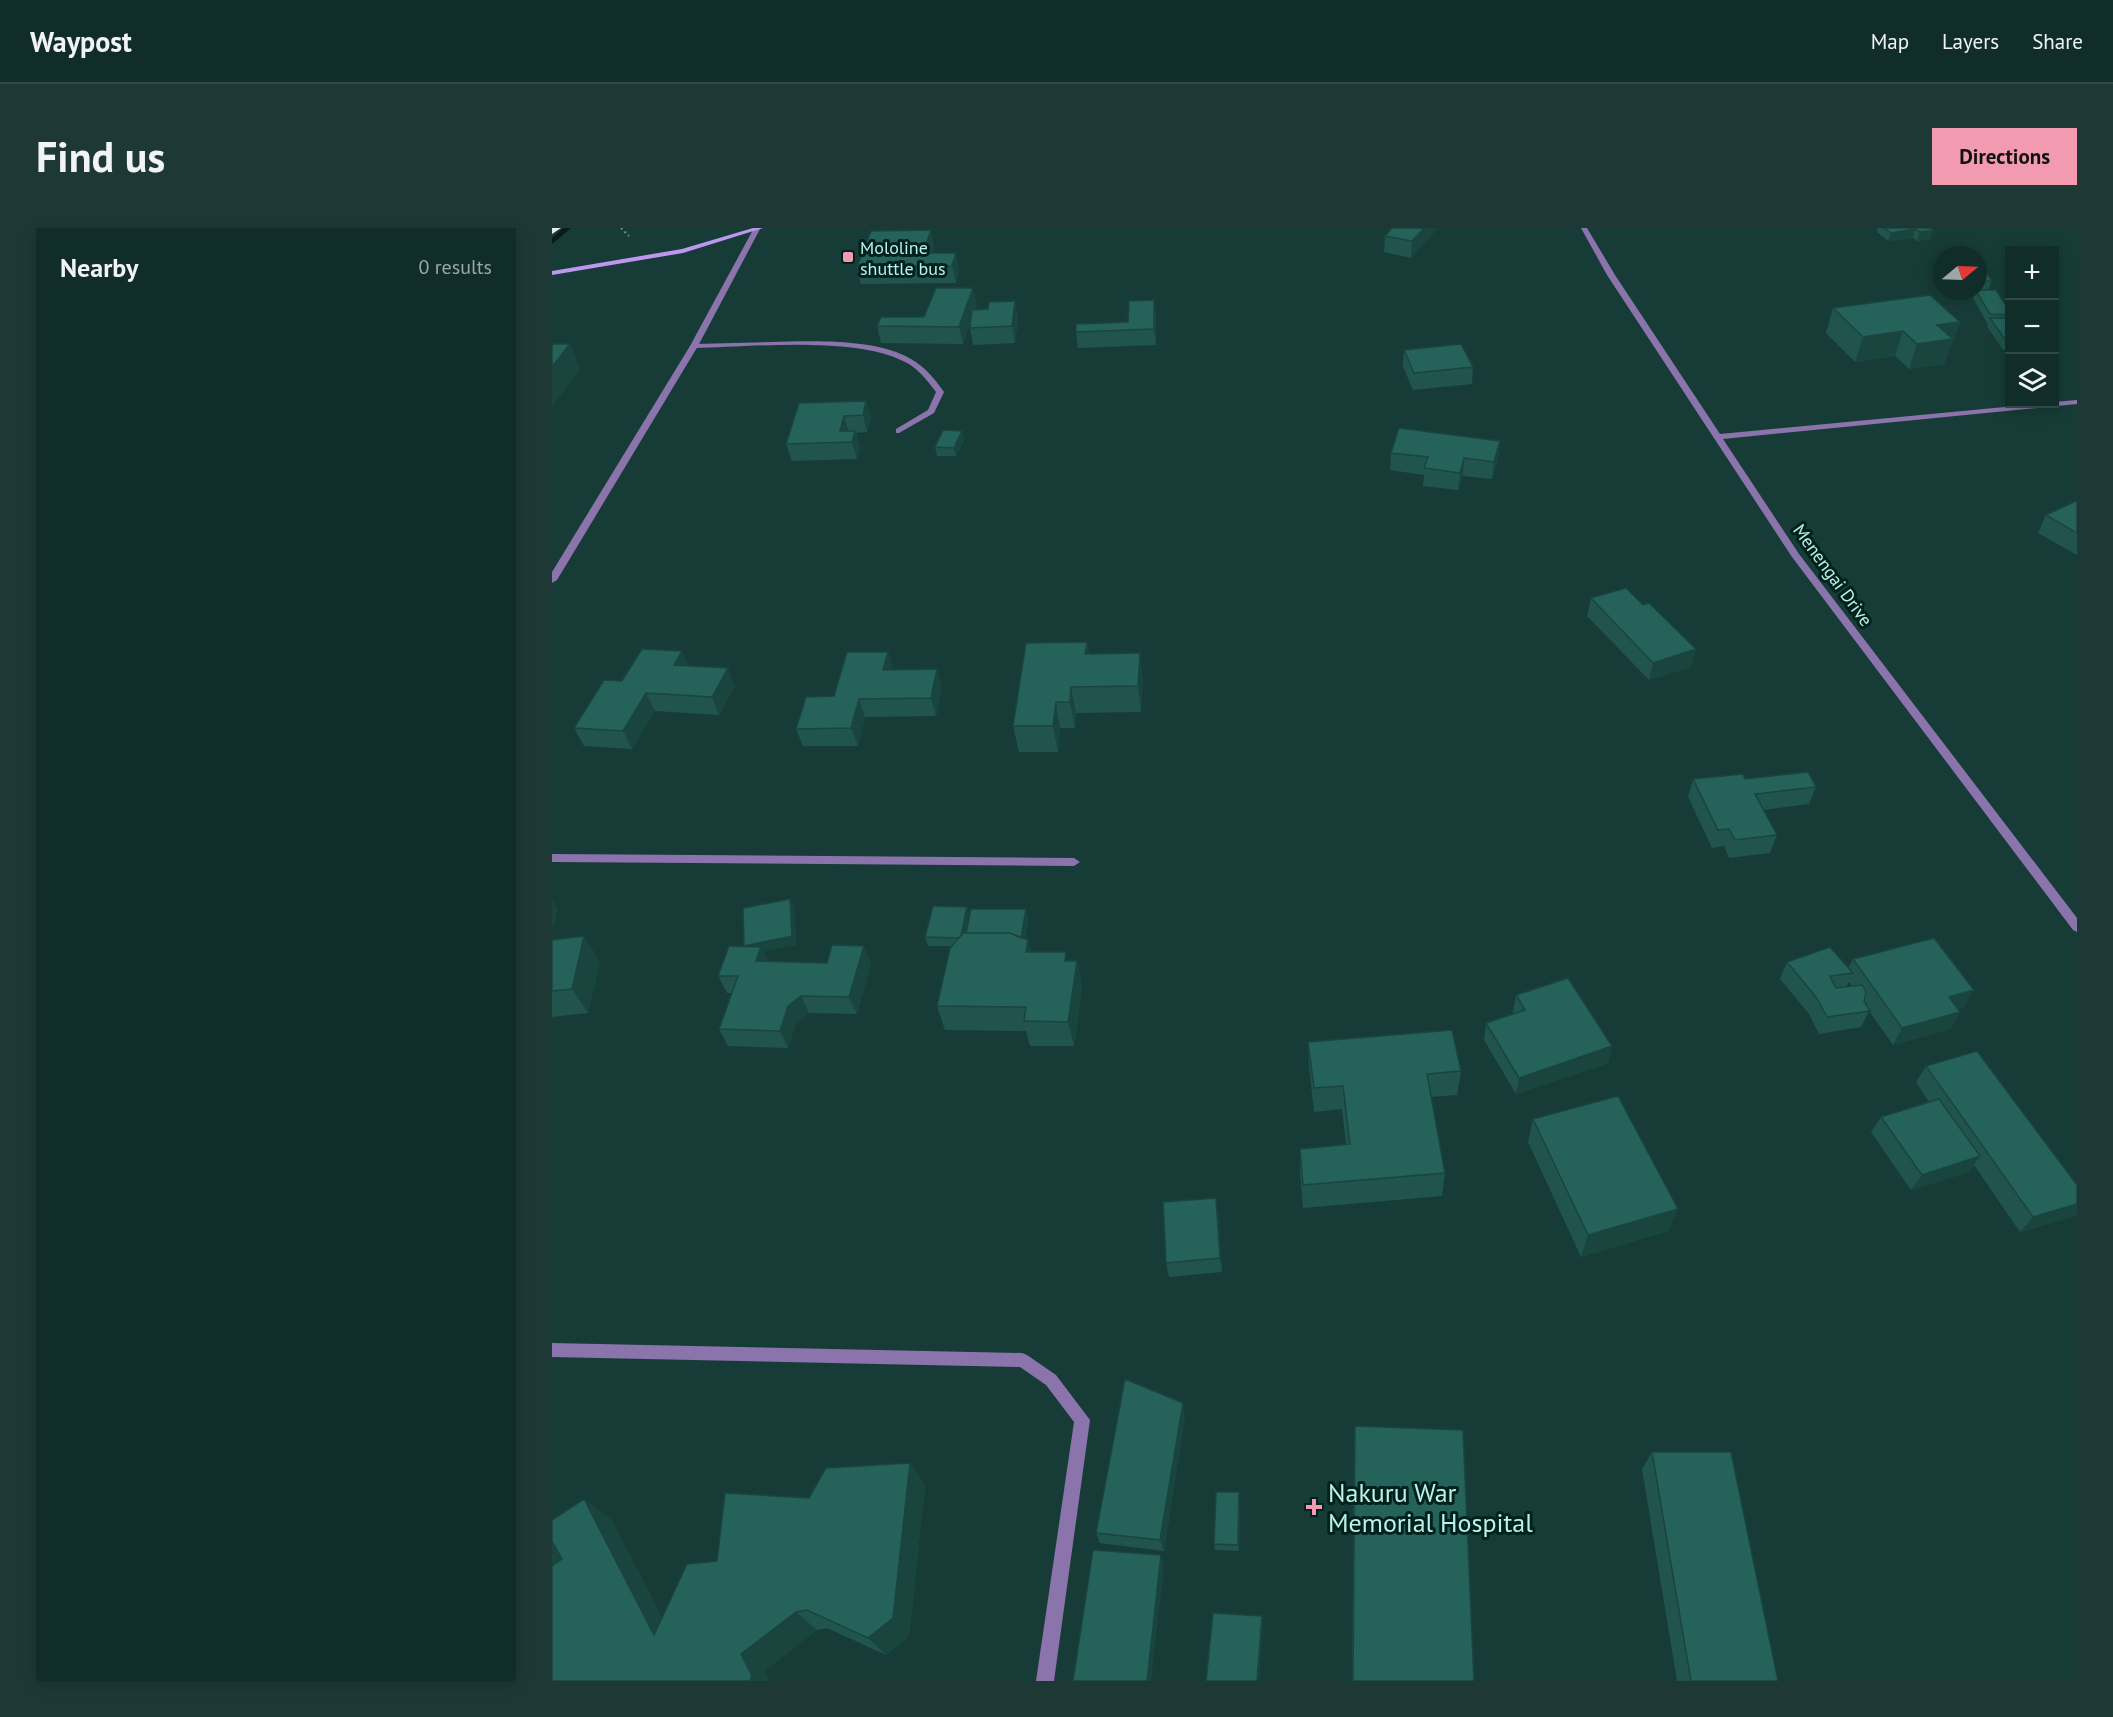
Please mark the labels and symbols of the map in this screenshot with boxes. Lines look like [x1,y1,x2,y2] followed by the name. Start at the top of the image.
[860,236,946,280] place label: Mololine shuttle bus
[1933,246,1987,300] north arrow
[841,250,855,264] marker: Mololine shuttle bus
[1788,519,1878,631] street label: Menengai Drive
[1328,1476,1533,1539] place label: Nakuru War Memorial Hospital
[1305,1498,1323,1516] marker: Nakuru War Memorial Hospital

